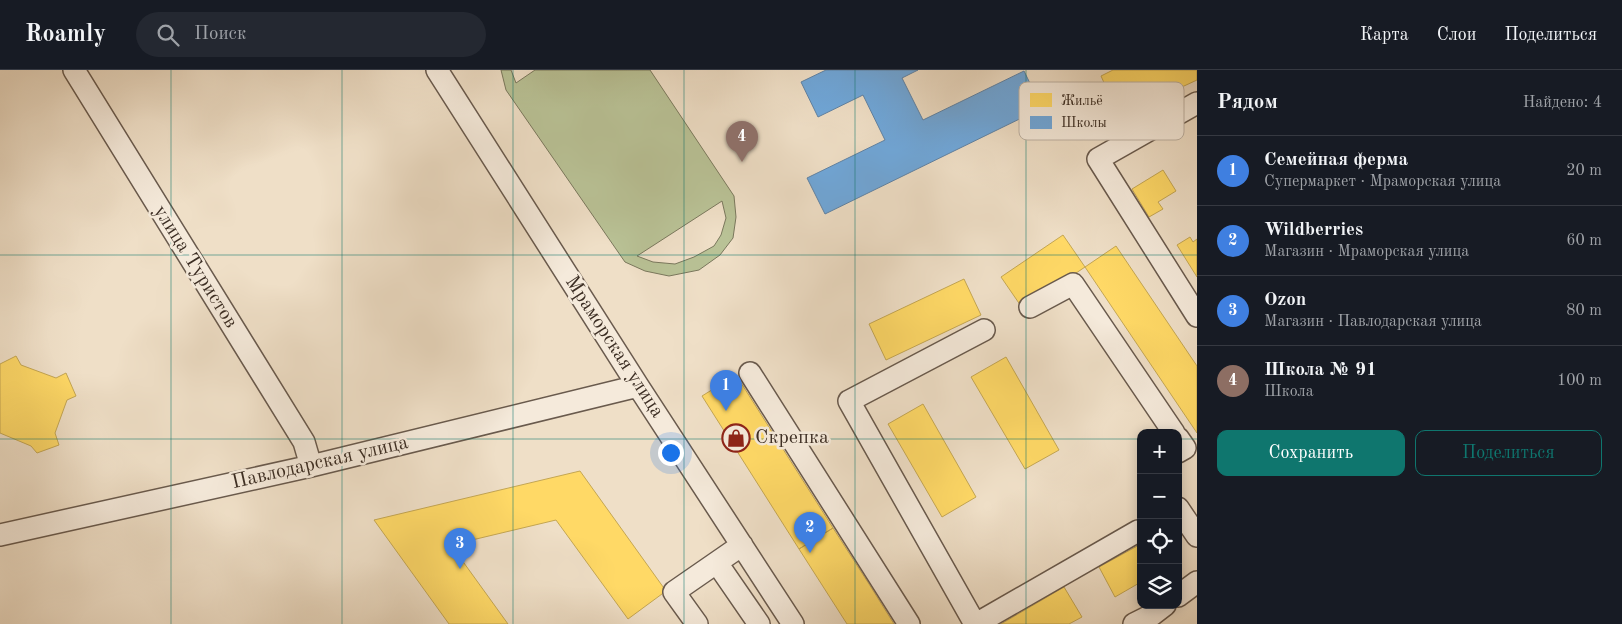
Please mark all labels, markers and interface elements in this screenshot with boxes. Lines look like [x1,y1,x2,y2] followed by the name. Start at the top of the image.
[136,12,486,57] search box
[154,21,182,49] icon: search
[25,23,106,47] text: Roamly
[194,25,246,44] text: Поиск
[1360,26,1409,44] text: Карта
[1437,26,1476,44] text: Слои
[1504,26,1597,44] text: Поделиться
[1019,82,1184,140] legend
[1217,92,1278,113] text: Рядом
[1061,94,1103,108] text: Жильё
[1523,95,1602,111] text: Найдено: 4
[1061,116,1107,130] text: Школы
[726,121,758,162] pin: 4
[1264,151,1408,170] text: Семейная ферма
[1228,163,1238,179] text: 1
[1566,163,1602,179] text: 20 m
[1264,174,1501,190] text: Супермаркет · Мраморская улица
[149,202,241,332] street label: улица Туристов
[1264,221,1363,240] text: Wildberries
[1228,233,1238,249] text: 2
[1566,233,1602,249] text: 60 m
[1264,244,1469,260] text: Магазин · Мраморская улица
[561,273,667,422] street label: Мраморская улица
[1264,291,1306,310] text: Ozon
[1228,303,1238,319] text: 3
[1566,303,1602,319] text: 80 m
[1264,314,1482,330] text: Магазин · Павлодарская улица
[1264,361,1377,380] text: Школа № 91
[710,370,742,411] pin: 1
[1228,373,1238,389] text: 4
[1557,373,1602,389] text: 100 m
[1264,384,1314,400] text: Школа
[721,423,751,453] shop icon: Скрепка
[755,428,829,448] place label: Скрепка
[1137,429,1182,609] map controls
[1137,429,1182,474] button: +
[1217,430,1405,476] button: Сохранить
[1415,430,1602,476] button: Поделиться
[230,433,410,493] street label: Павлодарская улица
[658,440,684,466] your location
[1137,474,1182,519] button: −
[794,512,826,553] pin: 2
[1137,519,1182,564] button: locate
[444,528,476,569] pin: 3
[1137,564,1182,609] button: layers

